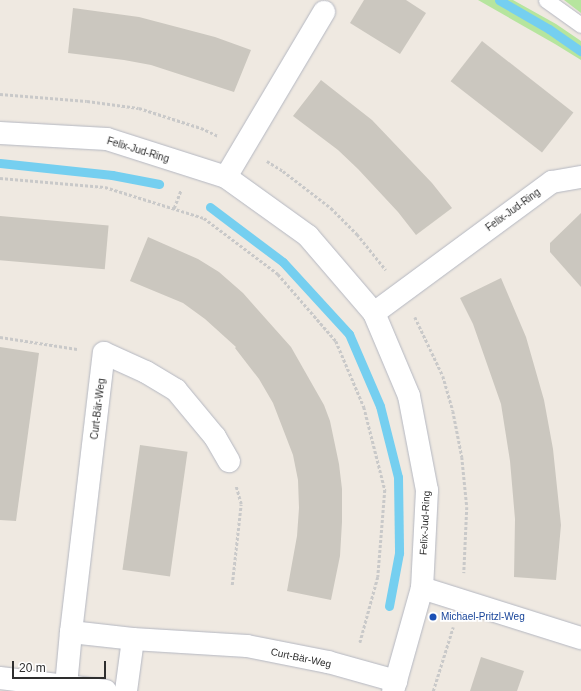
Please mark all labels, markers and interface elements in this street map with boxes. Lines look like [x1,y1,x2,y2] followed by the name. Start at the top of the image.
[105,135,171,165] street label: Felix-Jud-Ring
[483,186,543,234] street label: Felix-Jud-Ring
[88,378,108,440] street label: Curt-Bär-Weg
[417,490,433,556] street label: Felix-Jud-Ring
[441,611,525,623] place label: Michael-Pritzl-Weg
[428,612,438,622] marker: Michael-Pritzl-Weg
[270,646,332,670] street label: Curt-Bär-Weg
[14,653,108,679] scale bar
[19,661,46,675] text: 20 m

